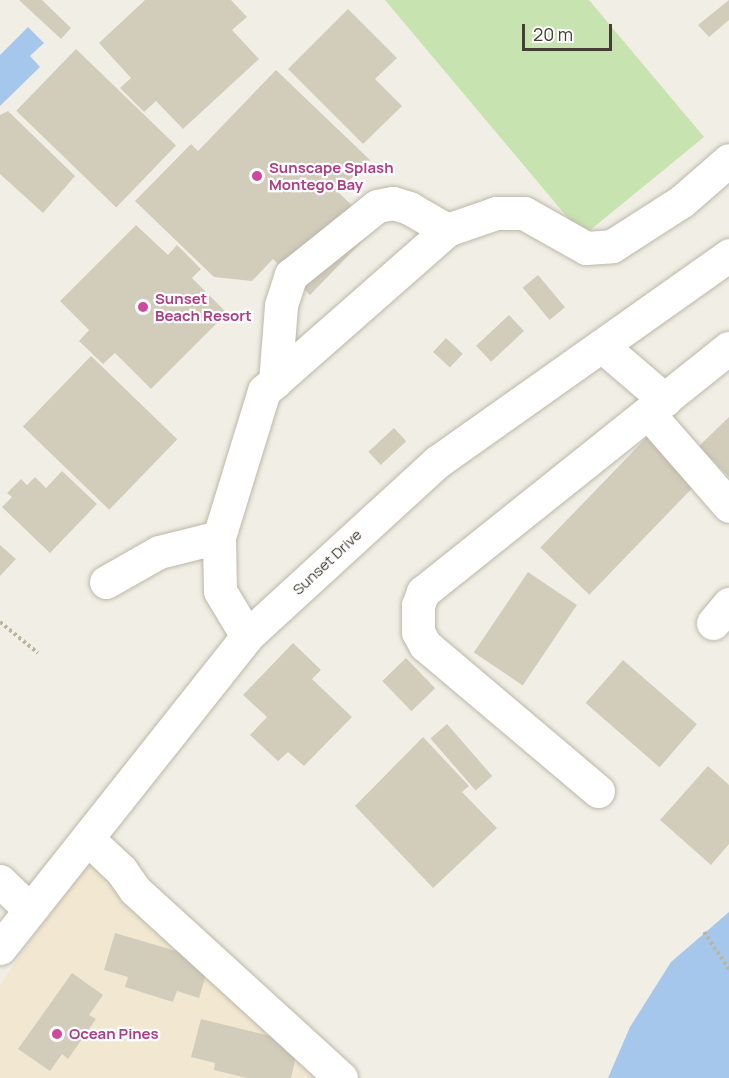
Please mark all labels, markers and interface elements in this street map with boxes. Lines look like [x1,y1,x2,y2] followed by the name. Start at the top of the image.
[525,12,615,50] scale bar
[533,22,573,46] text: 20 m
[269,158,394,193] place label: Sunscape Splash Montego Bay
[250,169,264,183] marker: Sunscape Splash Montego Bay
[155,289,252,324] place label: Sunset Beach Resort
[136,300,150,314] marker: Sunset Beach Resort
[289,525,365,599] street label: Sunset Drive
[69,1025,159,1043] place label: Ocean Pines
[50,1027,64,1041] marker: Ocean Pines

